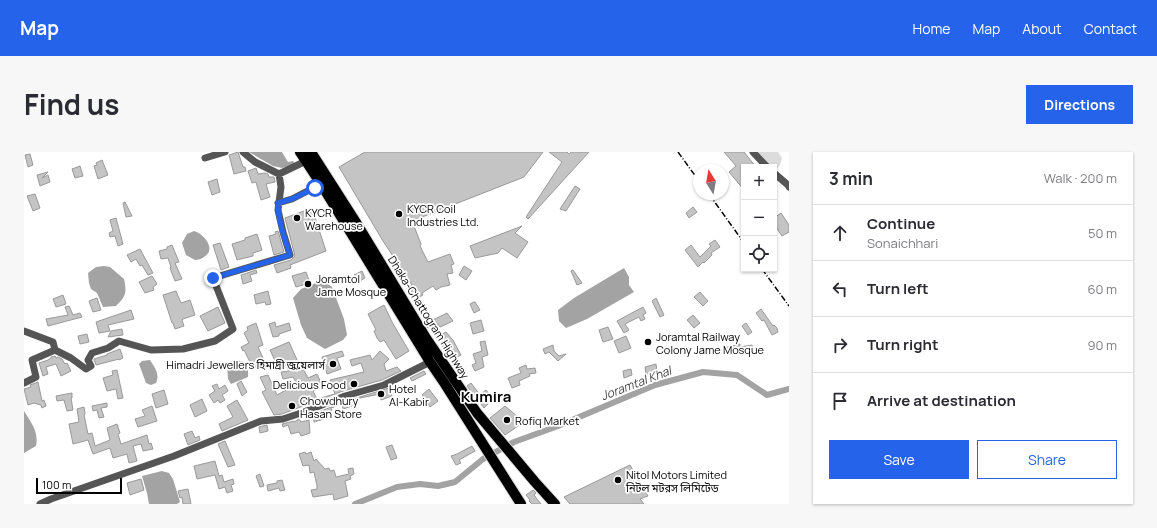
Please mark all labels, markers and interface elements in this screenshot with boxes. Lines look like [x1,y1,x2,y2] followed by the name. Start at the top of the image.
[20,15,59,41] text: Map
[913,19,950,38] text: Home
[972,19,1000,38] text: Map
[1022,19,1062,38] text: About
[1084,19,1137,38] text: Contact
[24,85,119,123] text: Find us
[1026,85,1133,124] button: Directions
[693,164,729,200] north arrow
[741,164,777,272] map controls
[741,164,777,200] button: +
[829,167,873,190] text: 3 min
[1044,169,1117,187] text: Walk · 200 m
[306,179,324,197] route start
[741,200,777,236] button: −
[407,201,479,229] place label: KYCR Coil Industries Ltd.
[305,205,364,233] place label: KYCR Warehouse
[394,209,404,219] marker: KYCR Coil Industries Ltd.
[292,213,302,223] marker: KYCR Warehouse
[867,213,935,234] text: Continue
[829,222,851,244] icon: ahead
[1088,224,1117,242] text: 50 m
[867,234,938,252] text: Sonaichhari
[741,236,777,272] button: locate
[385,253,473,381] street label: Dhaka-Chattogram Highway
[204,269,222,287] route end
[316,271,387,299] place label: Joramtol Jame Mosque
[829,278,851,300] icon: left
[867,278,929,299] text: Turn left
[303,279,313,289] marker: Joramtol Jame Mosque
[1087,280,1117,298] text: 60 m
[656,329,764,357] place label: Joramtal Railway Colony Jame Mosque
[829,334,851,356] icon: right
[867,334,938,355] text: Turn right
[1087,336,1117,354] text: 90 m
[643,337,653,347] marker: Joramtal Railway Colony Jame Mosque
[166,357,326,372] place label: Himadri Jewellers হিমাদ্রী জুয়েলার্স
[328,359,338,369] marker: Himadri Jewellers হিমাদ্রী জুয়েলার্স
[598,361,676,404] water label: Joramtal Khal
[273,377,346,392] place label: Delicious Food
[349,379,359,389] marker: Delicious Food
[389,381,429,409] place label: Hotel Al-Kabir
[461,386,511,407] district label: Kumira
[376,389,386,399] marker: Hotel Al-Kabir
[829,390,851,412] icon: arrive
[867,390,1016,411] text: Arrive at destination
[300,393,363,421] place label: Chowdhury Hasan Store
[287,401,297,411] marker: Chowdhury Hasan Store
[515,413,579,428] place label: Rofiq Market
[502,415,512,425] marker: Rofiq Market
[829,440,969,479] button: Save
[977,440,1117,479] button: Share
[625,467,727,495] place label: Nitol Motors Limited নিটল মটরস লিমিটেড
[613,475,623,485] marker: Nitol Motors Limited নিটল মটরস লিমিটেড
[36,476,122,495] scale bar
[42,477,71,492] text: 100 m

